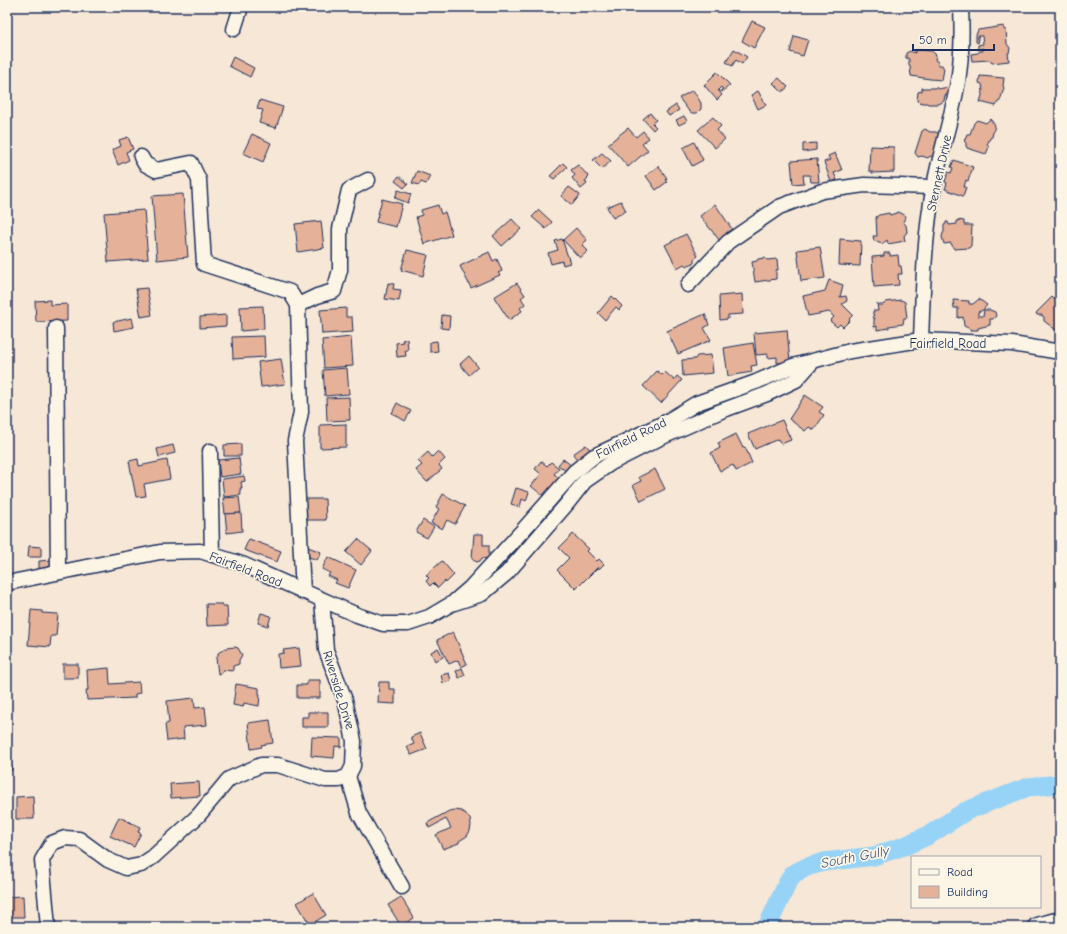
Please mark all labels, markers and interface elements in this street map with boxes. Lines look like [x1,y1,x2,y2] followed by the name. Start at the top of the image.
[913,26,994,52] scale bar
[919,33,947,47] text: 50 m
[924,133,955,213] street label: Stennett Drive
[910,336,986,351] street label: Fairfield Road
[593,414,669,462] street label: Fairfield Road
[207,548,285,590] street label: Fairfield Road
[320,649,358,732] street label: Riverside Drive
[820,842,891,872] water label: South Gully
[911,856,1041,908] legend
[947,865,973,879] text: Road
[947,885,988,899] text: Building

